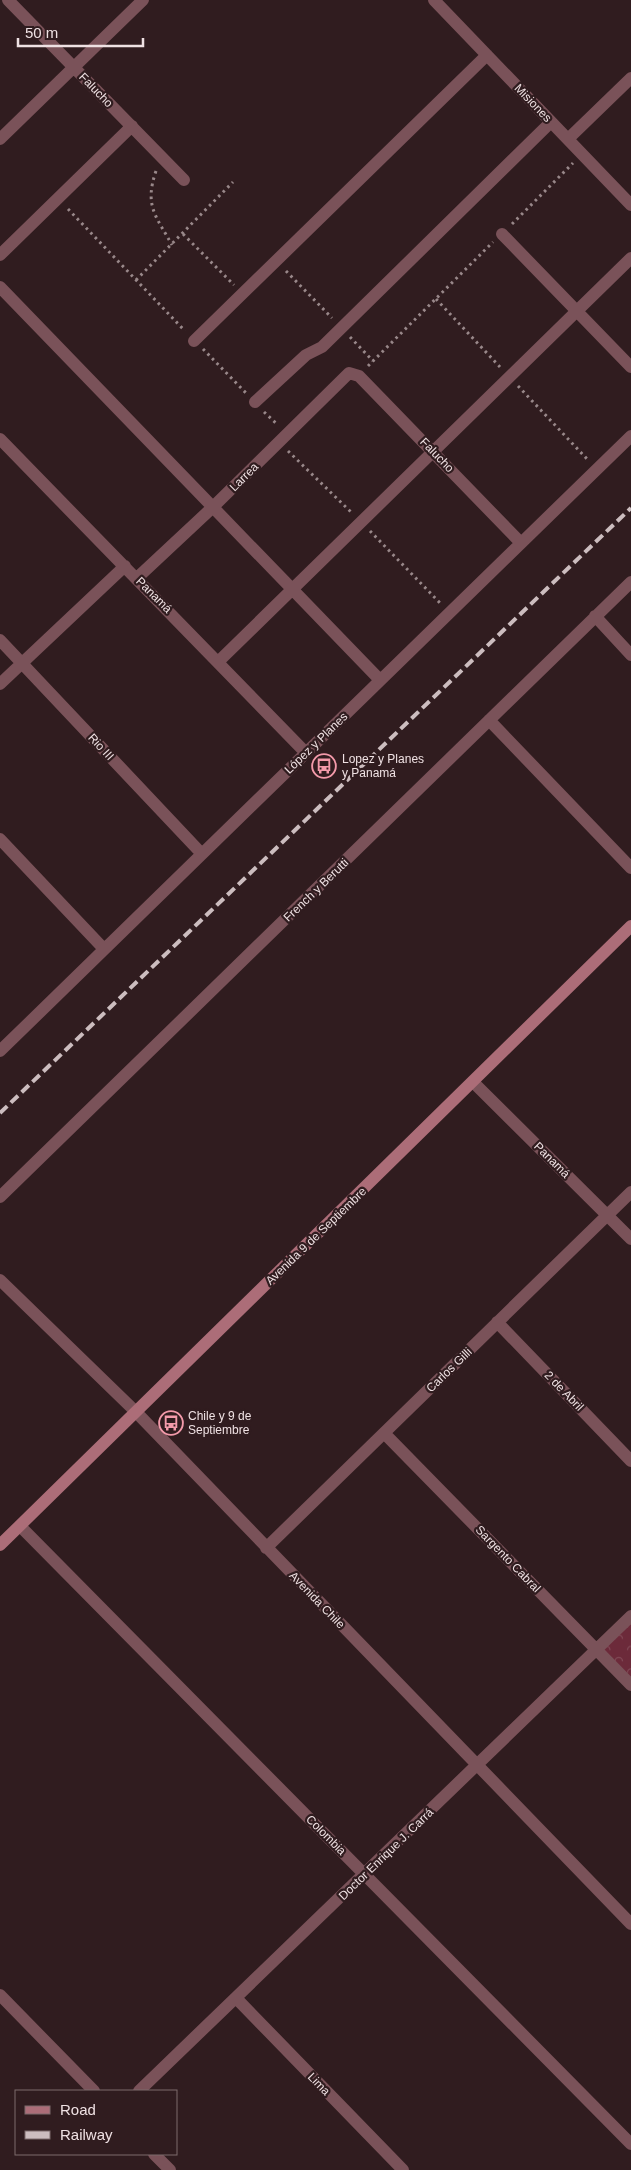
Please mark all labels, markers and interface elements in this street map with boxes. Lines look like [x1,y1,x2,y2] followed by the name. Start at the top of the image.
[18,15,142,47] scale bar
[25,24,58,41] text: 50 m
[76,70,116,110] street label: Falucho
[512,81,554,125] street label: Misiones
[417,435,457,475] street label: Falucho
[227,460,261,494] street label: Larrea
[133,574,175,616] street label: Panamá
[282,709,350,777] street label: López y Planes
[85,731,117,763] street label: Rio III
[342,752,424,780] place label: Lopez y Planes y Panamá
[311,753,337,779] bus stop icon: Lopez y Planes y Panamá
[281,856,351,924] street label: French y Berutti
[531,1139,573,1181] street label: Panamá
[263,1184,369,1288] street label: Avenida 9 de Septiembre
[423,1345,475,1395] street label: Carlos Gilli
[542,1368,586,1414] street label: 2 de Abril
[188,1409,252,1437] place label: Chile y 9 de Septiembre
[158,1410,184,1436] bus stop icon: Chile y 9 de Septiembre
[473,1523,543,1595] street label: Sargento Cabral
[286,1569,348,1632] street label: Avenida Chile
[336,1805,436,1903] street label: Doctor Enrique J. Carrá
[303,1812,349,1858] street label: Colombia
[305,2070,333,2098] street label: Lima
[15,2090,178,2155] legend
[60,2101,96,2118] text: Road
[60,2126,113,2143] text: Railway

